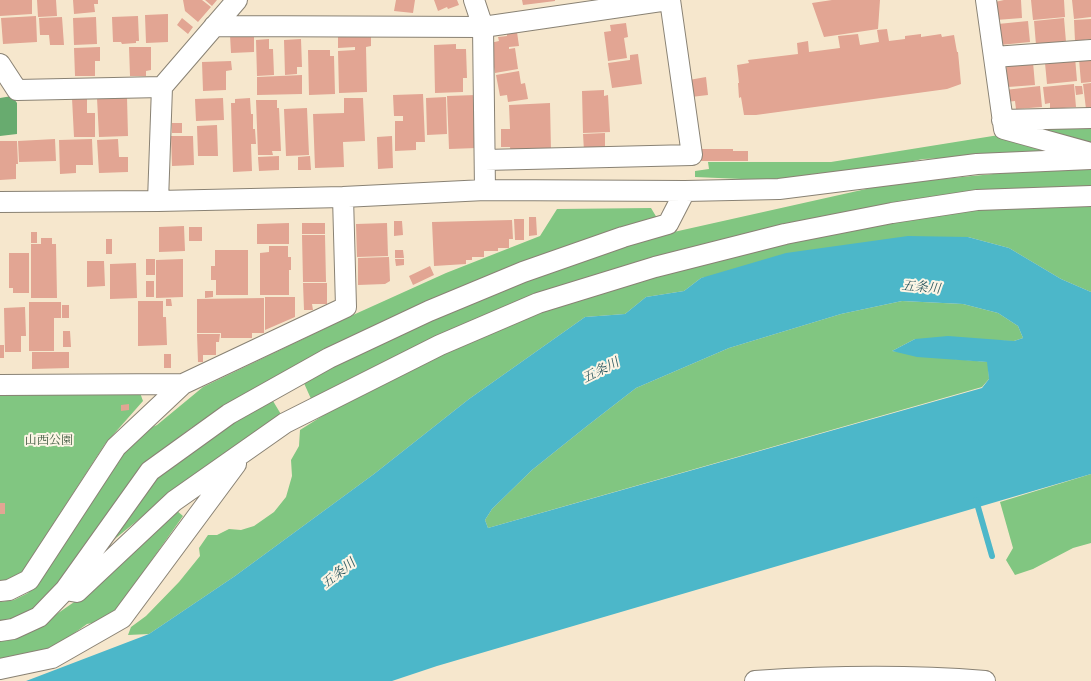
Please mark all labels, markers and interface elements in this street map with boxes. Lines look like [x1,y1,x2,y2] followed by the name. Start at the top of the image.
[901,279,941,297] water label: 五条川
[580,355,622,387] water label: 五条川
[25,434,73,448] park label: 山西公園
[319,556,359,592] water label: 五条川

